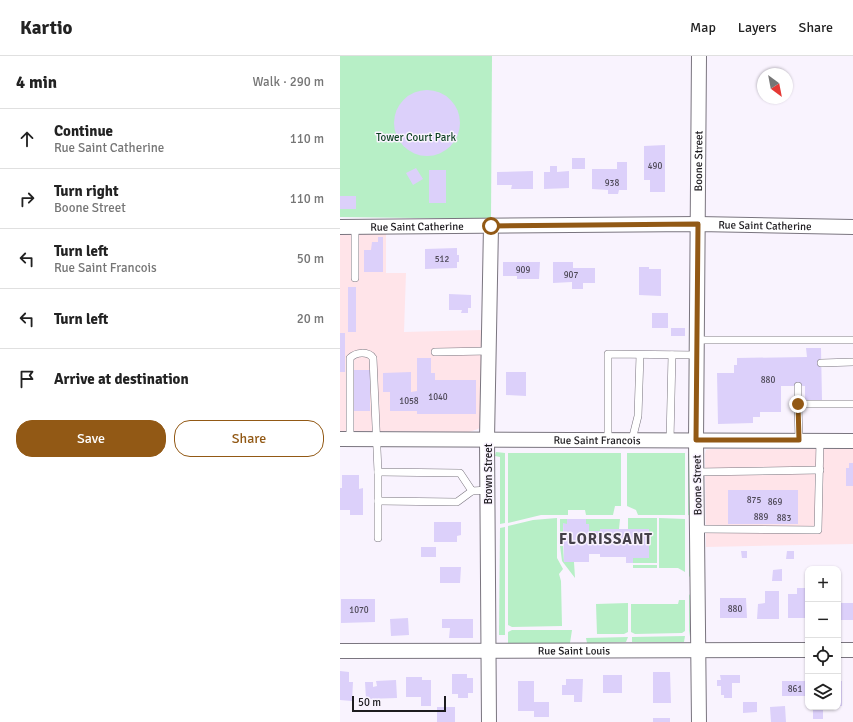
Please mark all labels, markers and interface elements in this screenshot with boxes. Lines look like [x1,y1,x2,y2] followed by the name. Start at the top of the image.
[20,16,73,40] text: Kartio
[690,19,716,36] text: Map
[738,19,777,36] text: Layers
[799,19,833,36] text: Share
[757,68,793,104] north arrow
[16,72,57,93] text: 4 min
[253,74,324,90] text: Walk · 290 m
[54,122,113,140] text: Continue
[16,128,38,150] icon: ahead
[692,130,705,191] street label: Boone Street
[290,131,324,147] text: 110 m
[376,131,456,144] park label: Tower Court Park
[54,140,164,156] text: Rue Saint Catherine
[648,161,662,172] house number: 490
[605,178,619,189] house number: 938
[54,182,119,200] text: Turn right
[16,188,38,210] icon: right
[290,191,324,207] text: 110 m
[54,200,126,216] text: Boone Street
[482,217,500,235] route start
[718,218,812,233] street label: Rue Saint Catherine
[370,220,464,234] street label: Rue Saint Catherine
[54,242,108,260] text: Turn left
[16,248,38,270] icon: left
[297,251,324,267] text: 50 m
[435,254,449,265] house number: 512
[54,260,157,276] text: Rue Saint Francois
[516,265,530,276] house number: 909
[564,270,578,281] house number: 907
[16,308,38,330] icon: left
[54,310,108,328] text: Turn left
[297,311,324,327] text: 20 m
[16,368,38,390] icon: arrive
[54,370,189,388] text: Arrive at destination
[761,375,775,386] house number: 880
[428,392,448,403] house number: 1040
[789,395,807,413] route end
[399,396,419,407] house number: 1058
[16,420,166,457] button: Save
[174,420,324,457] button: Share
[553,434,641,447] street label: Rue Saint Francois
[482,443,495,504] street label: Brown Street
[690,454,705,515] street label: Boone Street
[747,495,761,506] house number: 875
[768,497,782,508] house number: 869
[754,512,768,523] house number: 889
[777,513,791,524] house number: 883
[559,530,653,548] district label: FLORISSANT
[805,566,841,710] map controls
[805,566,841,602] button: +
[805,602,841,638] button: −
[728,604,742,615] house number: 880
[349,605,369,616] house number: 1070
[805,638,841,674] button: locate
[538,644,610,658] street label: Rue Saint Louis
[805,674,841,710] button: layers
[788,684,802,695] house number: 861
[352,694,446,713] scale bar
[358,696,381,709] text: 50 m

